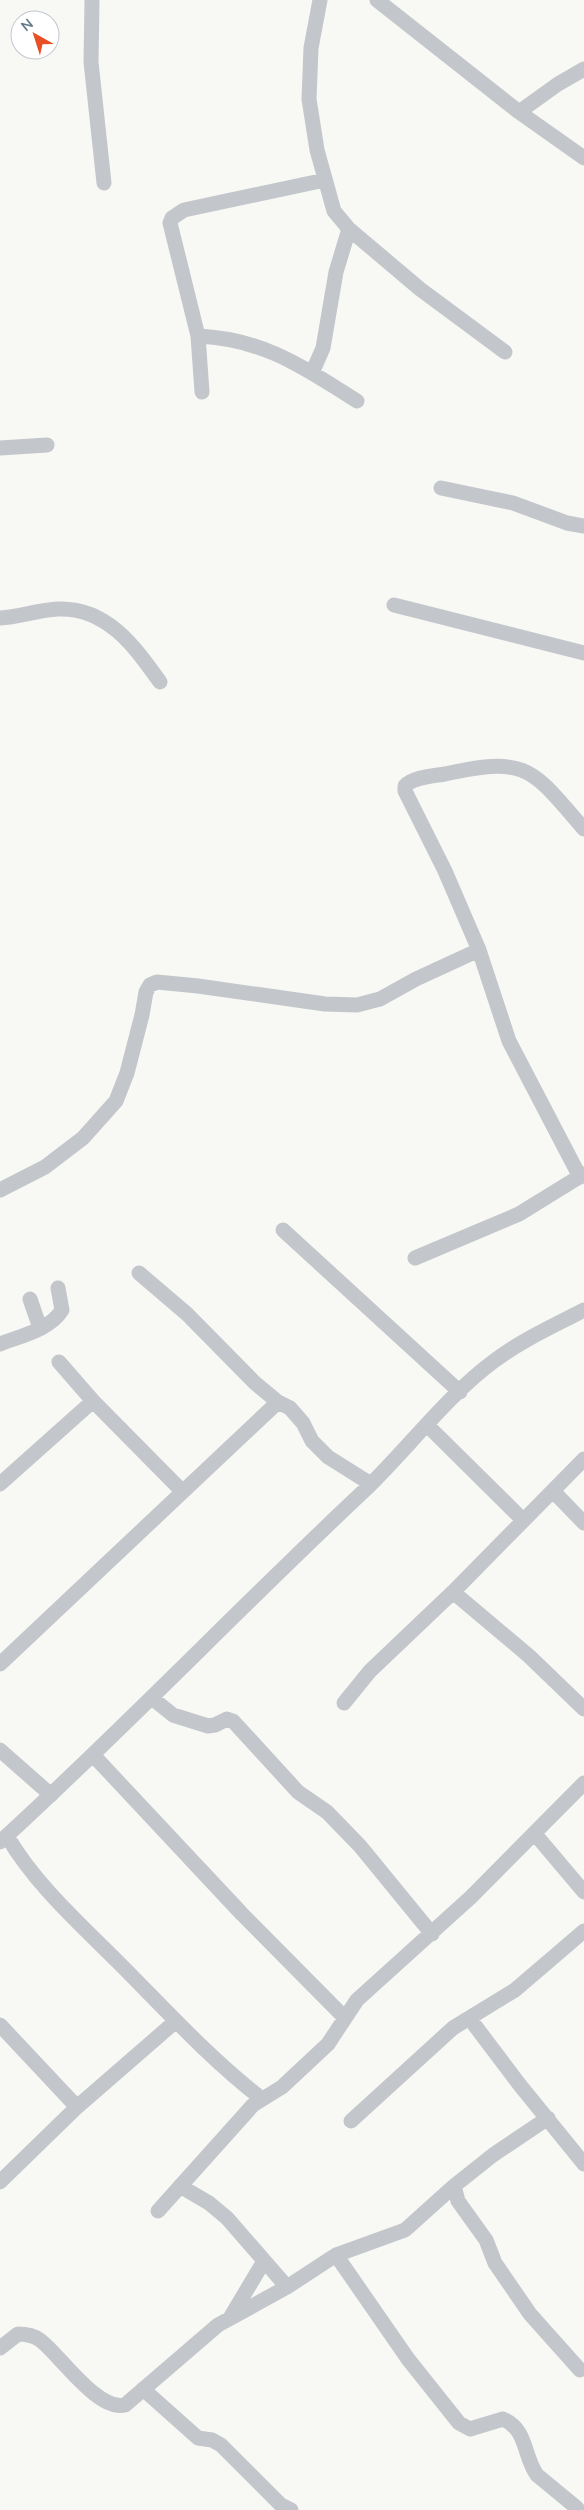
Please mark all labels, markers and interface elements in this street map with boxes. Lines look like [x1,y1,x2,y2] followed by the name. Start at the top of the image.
[10,10,60,60] north arrow
[17,15,37,36] text: N

